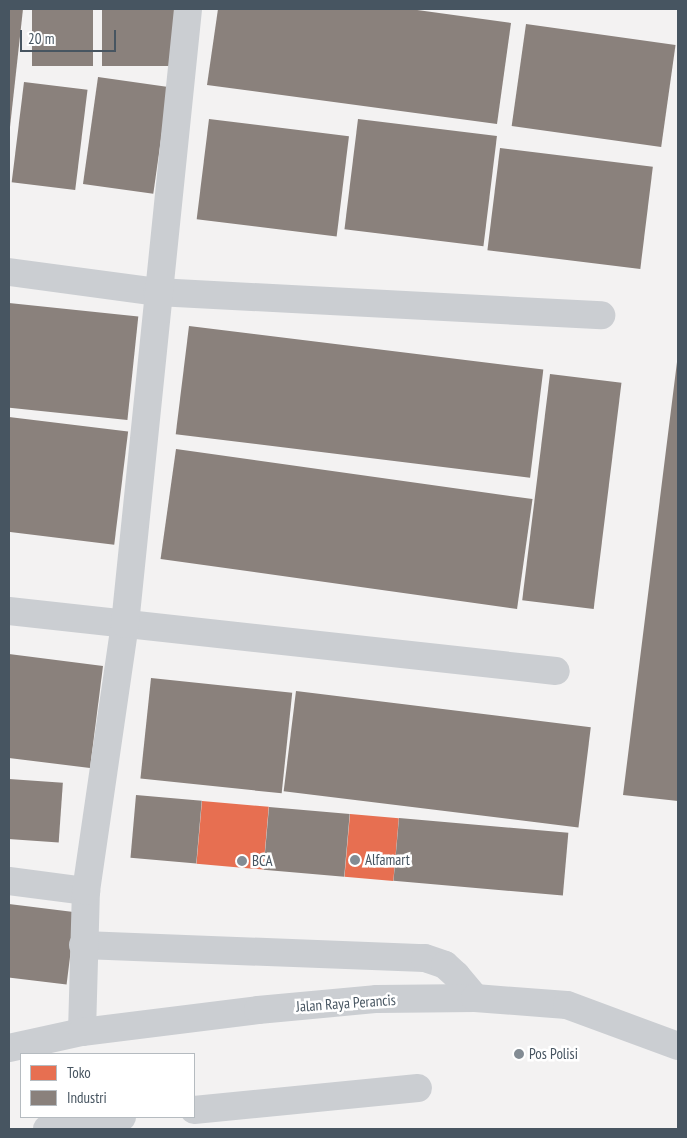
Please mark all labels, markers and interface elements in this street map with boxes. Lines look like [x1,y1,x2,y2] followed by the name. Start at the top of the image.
[22,20,119,52] scale bar
[28,29,54,48] text: 20 m
[365,851,410,869] place label: Alfamart
[252,852,273,870] place label: BCA
[349,854,361,866] marker: Alfamart
[236,855,248,867] marker: BCA
[296,991,396,1015] street label: Jalan Raya Perancis
[529,1045,578,1063] place label: Pos Polisi
[513,1048,525,1060] marker: Pos Polisi
[20,1053,195,1118] legend
[67,1063,91,1082] text: Toko
[67,1088,107,1107] text: Industri

